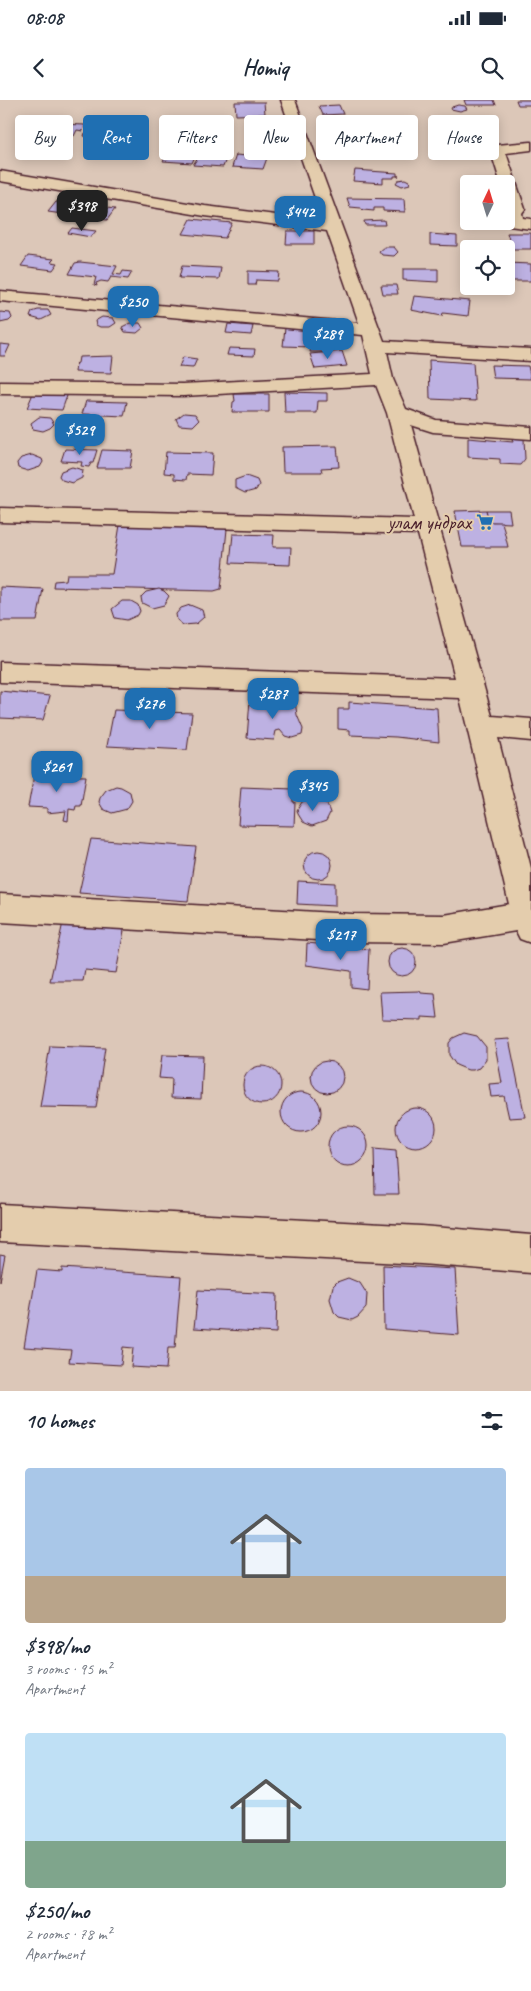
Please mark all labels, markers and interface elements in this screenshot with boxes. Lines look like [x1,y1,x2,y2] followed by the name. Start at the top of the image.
[25,6,63,30] text: 08:08
[25,54,53,82] icon: back
[243,54,288,82] text: Homiq
[478,54,506,82] icon: search
[15,115,73,160] chip: Buy
[83,115,149,160] chip: Rent
[159,115,234,160] chip: Filters
[244,115,306,160] chip: New
[316,115,418,160] chip: Apartment
[428,115,499,160] chip: House
[460,175,515,230] north arrow
[460,175,515,295] map controls
[52,190,112,232] pin: $398
[68,196,96,216] text: $398
[270,196,330,238] pin: $442
[286,202,314,222] text: $442
[460,240,515,295] button: locate
[103,286,163,328] pin: $250
[119,292,147,312] text: $250
[298,318,358,360] pin: $289
[314,324,342,344] text: $289
[50,414,110,456] pin: $529
[66,420,94,440] text: $529
[386,510,473,535] place label: улам ундрах
[475,512,495,532] supermarket icon: улам ундрах
[243,678,303,720] pin: $287
[259,684,287,704] text: $287
[120,688,180,730] pin: $276
[135,694,165,714] text: $276
[27,750,87,793] pin: $261
[42,757,72,777] text: $261
[283,770,343,812] pin: $345
[299,776,327,796] text: $345
[311,918,371,961] pin: $217
[327,925,355,945] text: $217
[478,1407,506,1435] icon: filters
[25,1408,94,1434] text: 10 homes
[221,1501,311,1591] icon: home
[25,1633,89,1659] text: $398/mo
[25,1659,111,1679] text: 3 rooms · 95 m²
[25,1679,84,1699] text: Apartment
[221,1766,311,1856] icon: home
[25,1898,89,1924] text: $250/mo
[25,1924,111,1944] text: 2 rooms · 78 m²
[25,1944,84,1964] text: Apartment

